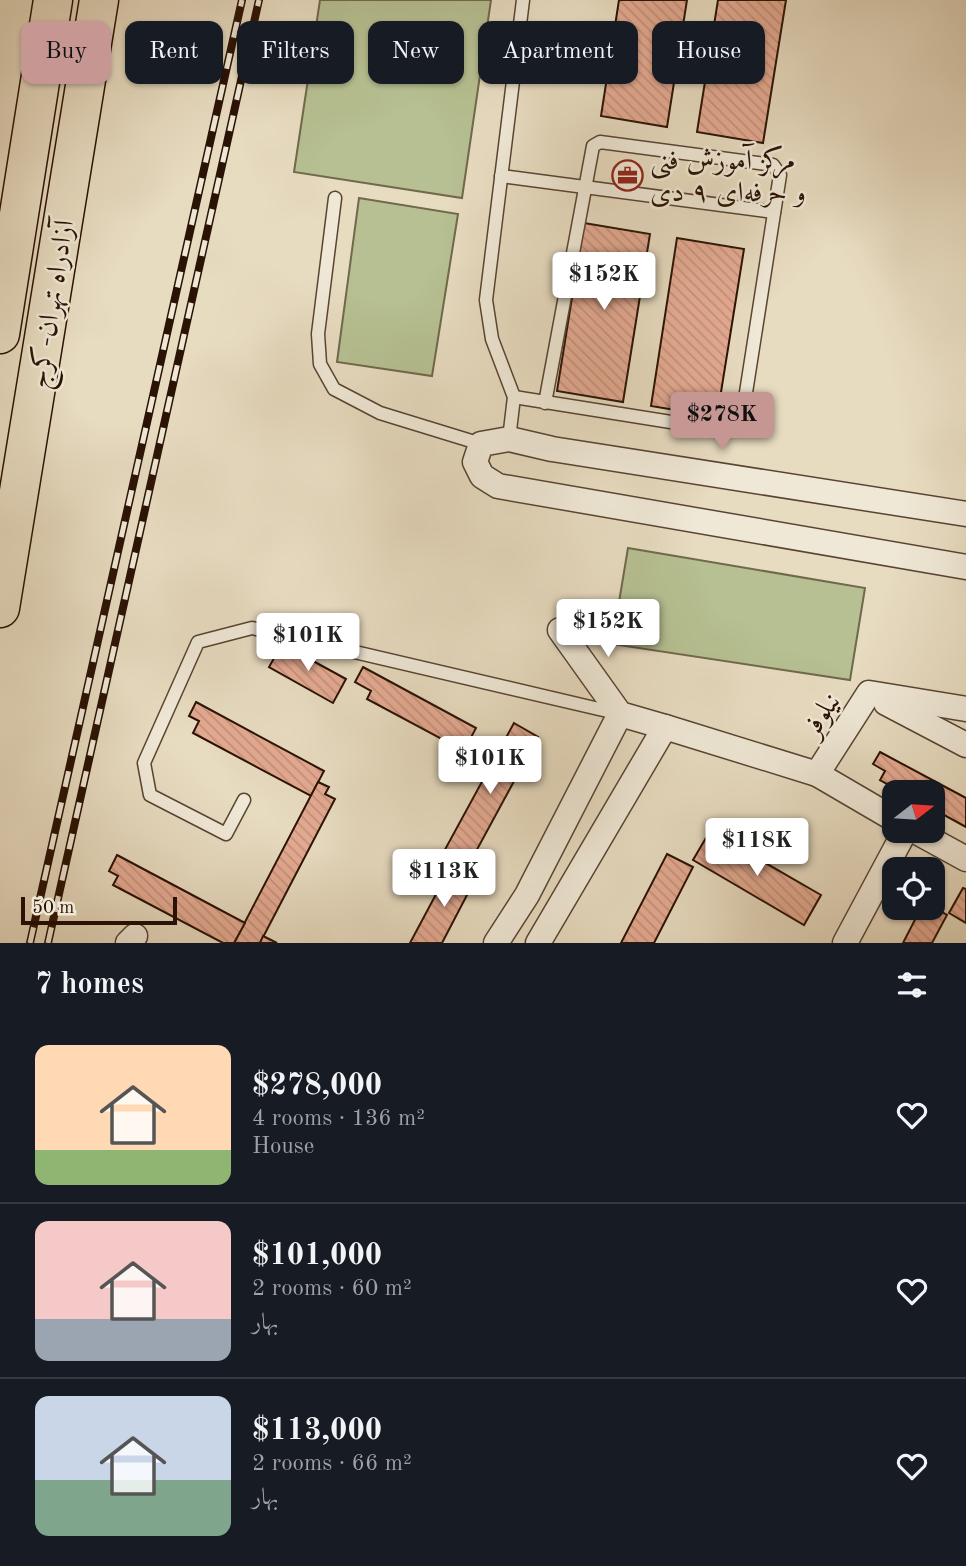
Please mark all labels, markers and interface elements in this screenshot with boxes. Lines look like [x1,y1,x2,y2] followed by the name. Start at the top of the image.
[21,21,111,84] chip: Buy
[125,21,223,84] chip: Rent
[237,21,354,84] chip: Filters
[368,21,464,84] chip: New
[478,21,638,84] chip: Apartment
[652,21,765,84] chip: House
[650,143,806,208] place label: مرکز آموزش فنی و حرفه‌ای ۹ دی
[610,158,644,192] office icon: مرکز آموزش فنی و حرفه‌ای ۹ دی
[21,214,89,392] street label: آزادراه تهران-کرج
[555,252,653,312] pin: $152K
[568,263,640,286] text: $152K
[673,392,771,452] pin: $278K
[686,403,758,426] text: $278K
[559,600,657,659] pin: $152K
[572,610,644,633] text: $152K
[259,614,357,673] pin: $101K
[272,624,344,647] text: $101K
[797,689,848,746] street label: نیلوفر
[441,736,539,796] pin: $101K
[454,747,526,770] text: $101K
[882,780,945,844] north arrow
[882,780,945,920] map controls
[708,818,806,878] pin: $118K
[721,829,793,852] text: $118K
[395,850,493,909] pin: $113K
[882,857,945,920] button: locate
[408,860,480,883] text: $113K
[21,894,177,926] scale bar
[32,899,74,918] text: 50 m
[893,966,931,1004] icon: filters
[35,970,144,1000] text: 7 homes
[252,1071,382,1101] text: $278,000
[91,1073,175,1157] icon: home
[893,1096,931,1134] icon: heart
[252,1107,425,1130] text: 4 rooms · 136 m²
[252,1135,314,1158] text: House
[252,1241,382,1271] text: $101,000
[91,1249,175,1333] icon: home
[893,1272,931,1310] icon: heart
[252,1277,412,1300] text: 2 rooms · 60 m²
[252,1311,279,1334] text: بهار
[252,1416,382,1446] text: $113,000
[91,1424,175,1508] icon: home
[893,1447,931,1485] icon: heart
[252,1452,412,1475] text: 2 rooms · 66 m²
[252,1486,279,1509] text: بهار

